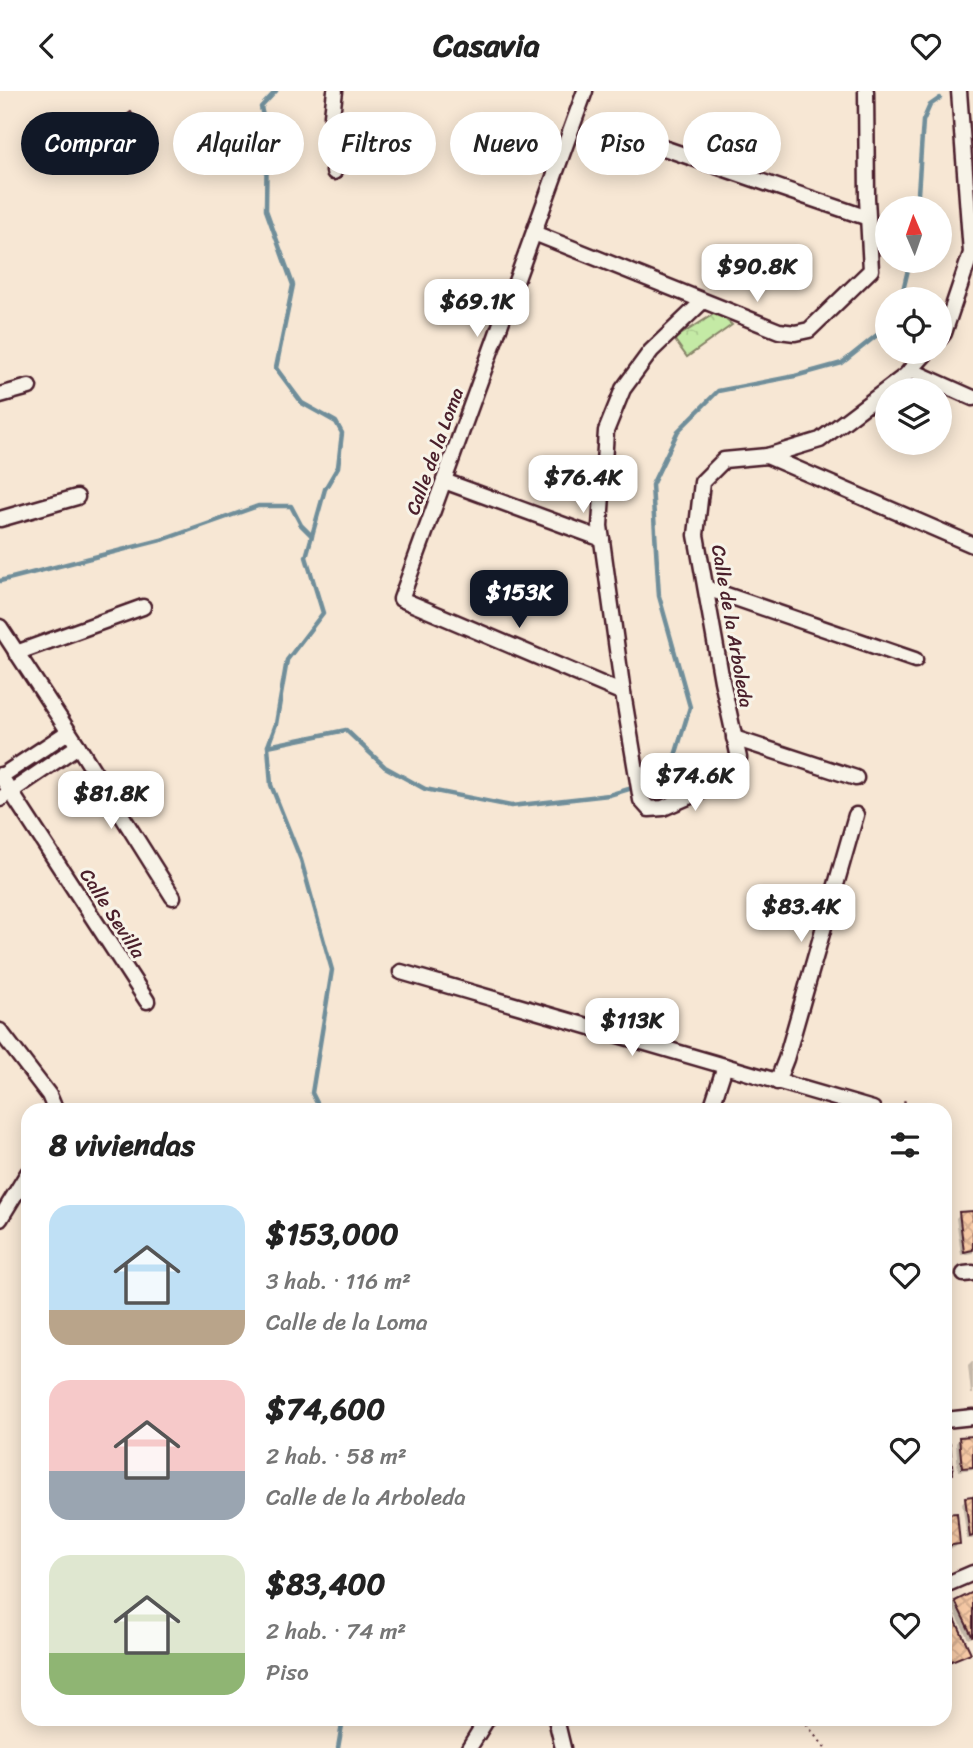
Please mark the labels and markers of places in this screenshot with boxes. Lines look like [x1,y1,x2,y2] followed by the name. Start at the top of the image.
[700,245,814,304] pin: $90.8K
[420,279,534,339] pin: $69.1K
[526,455,640,515] pin: $76.4K
[470,571,568,630] pin: $153K
[638,753,752,813] pin: $74.6K
[54,771,168,831] pin: $81.8K
[744,885,858,944] pin: $83.4K
[583,999,681,1058] pin: $113K

